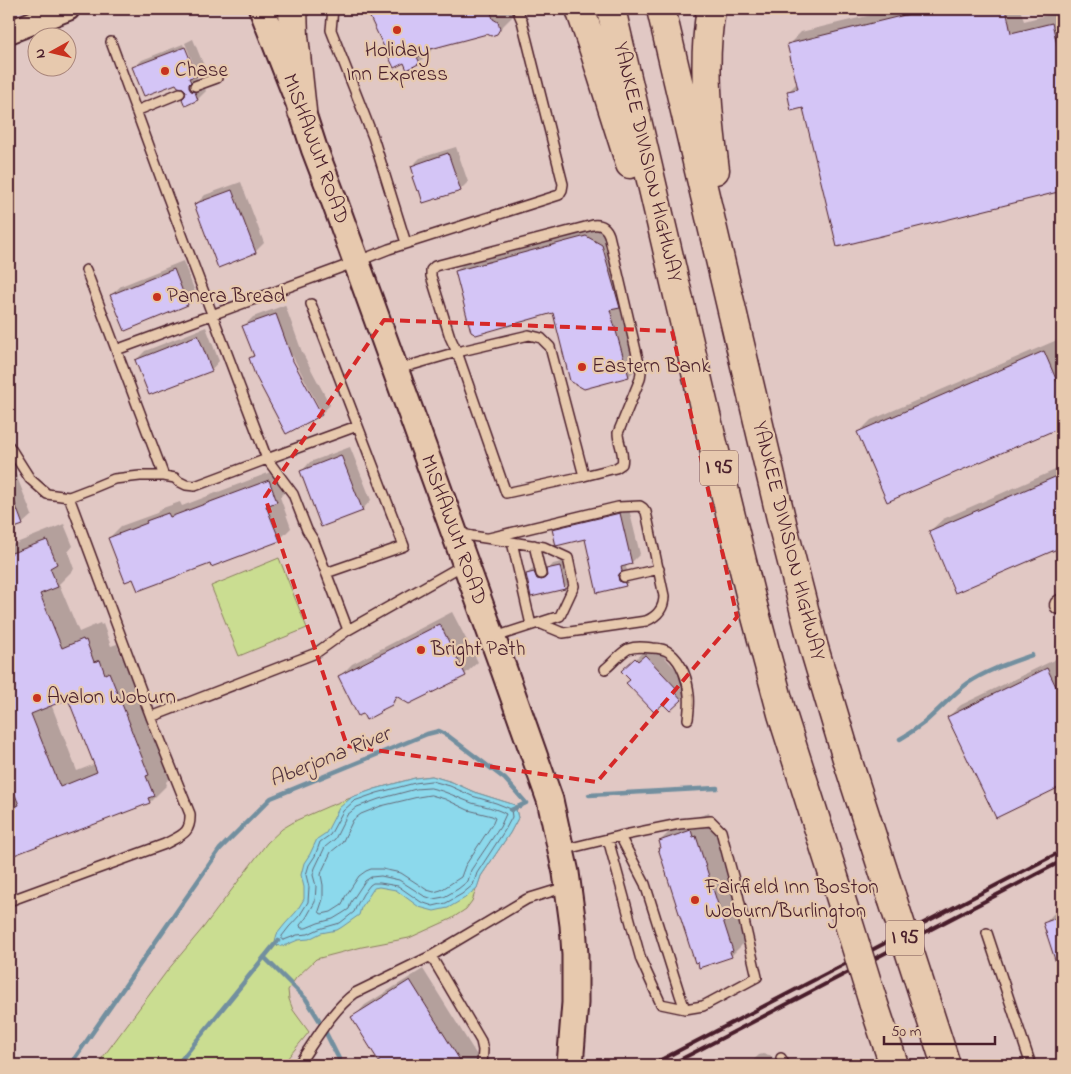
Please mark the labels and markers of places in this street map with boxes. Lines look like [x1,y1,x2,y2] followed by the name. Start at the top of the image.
[391,24,403,36] marker: Holiday Inn Express
[346,36,448,90] place label: Holiday Inn Express
[175,56,229,86] place label: Chase
[159,65,171,77] marker: Chase
[167,282,285,312] place label: Panera Bread
[151,291,163,303] marker: Panera Bread
[592,352,711,382] place label: Eastern Bank
[576,361,588,373] marker: Eastern Bank
[430,635,526,667] place label: Bright Path
[415,644,427,656] marker: Bright Path
[47,683,176,713] place label: Avalon Woburn
[31,692,43,704] marker: Avalon Woburn
[704,873,879,929] place label: Fairfield Inn Boston Woburn/Burlington
[689,894,701,906] marker: Fairfield Inn Boston Woburn/Burlington

